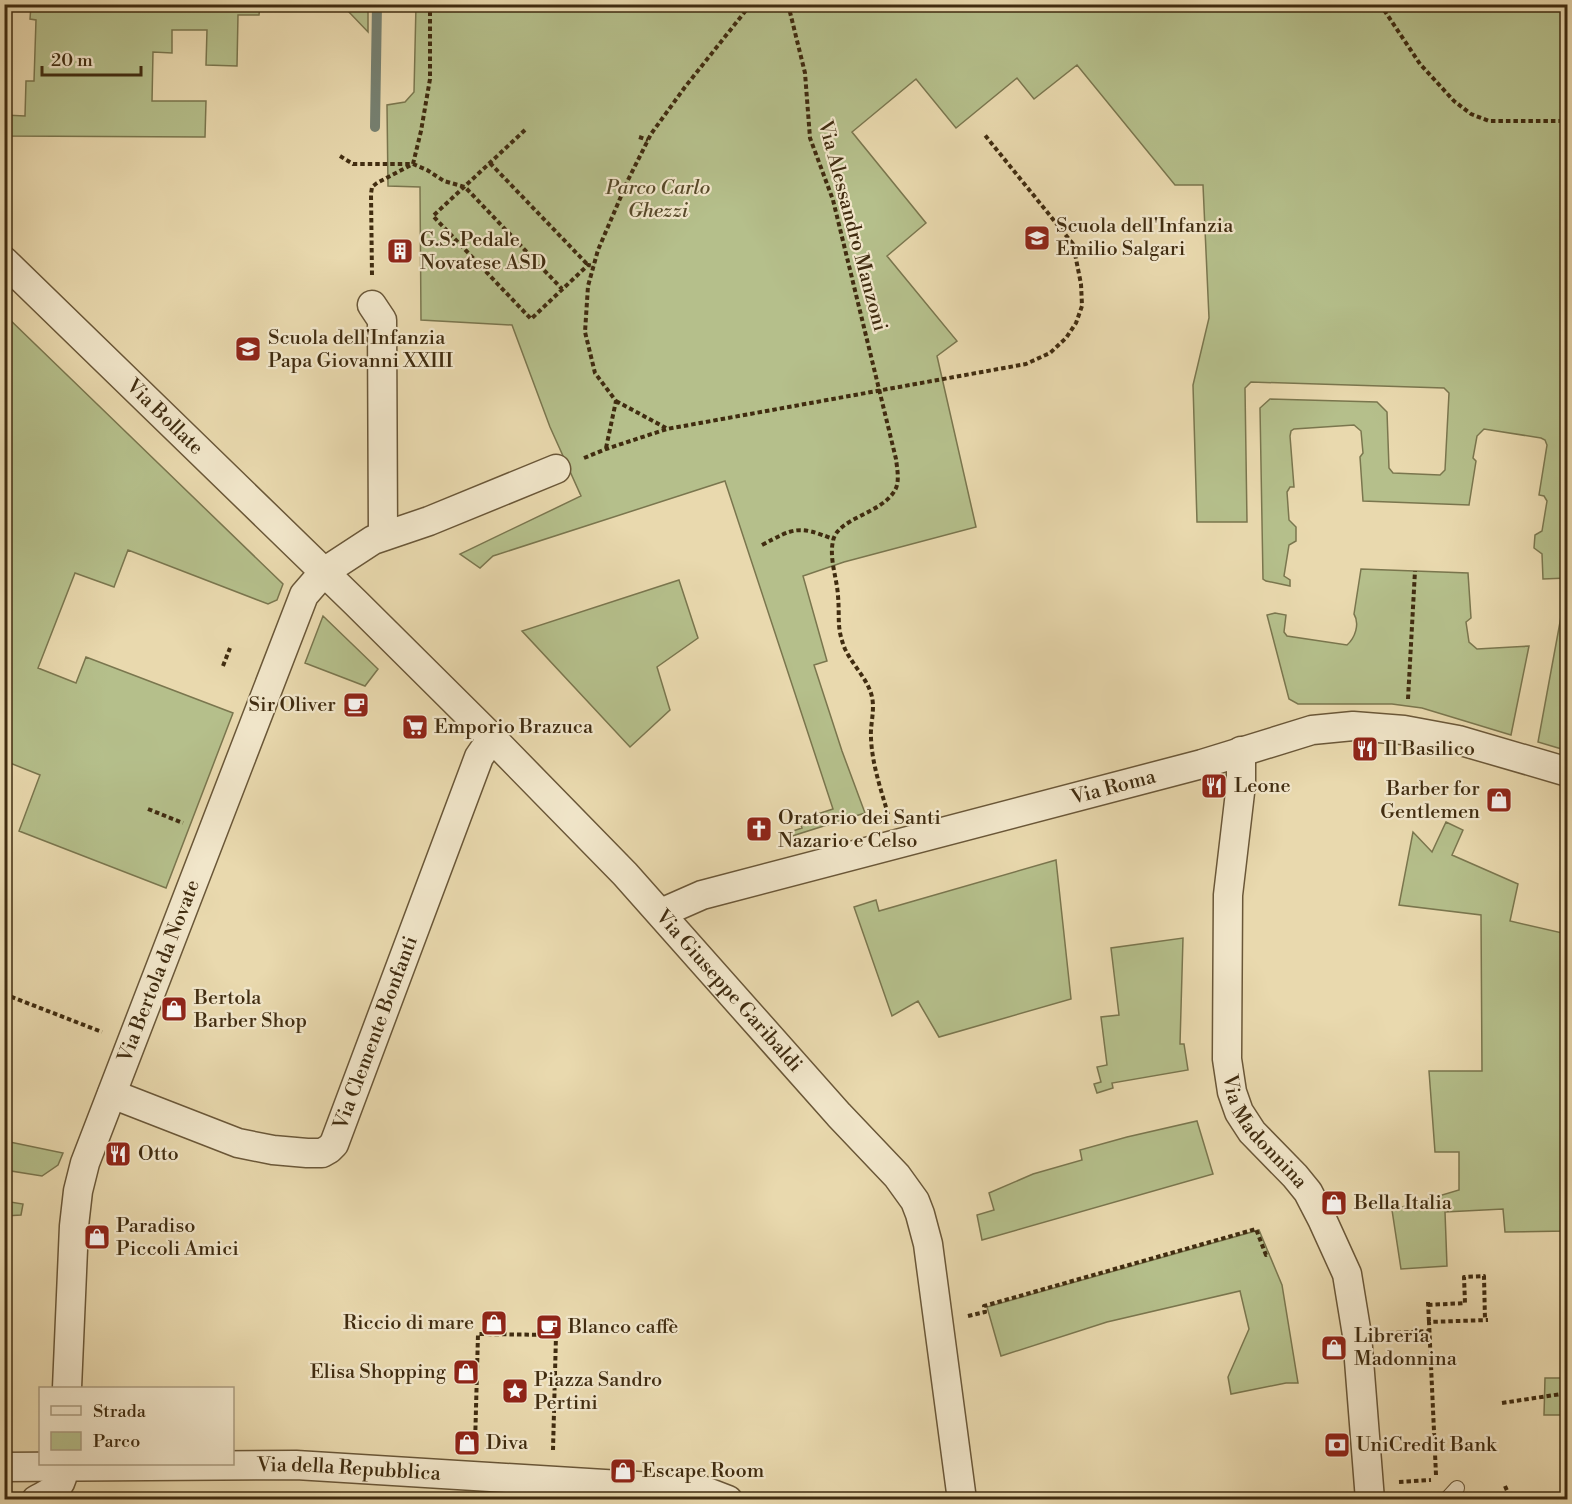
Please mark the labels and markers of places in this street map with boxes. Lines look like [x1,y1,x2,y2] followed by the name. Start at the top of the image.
[1056,214,1234,262] place label: Scuola dell'Infanzia Emilio Salgari
[1022,223,1052,253] school or university icon: Scuola dell'Infanzia Emilio Salgari
[420,228,546,276] place label: G.S. Pedale Novatese ASD
[385,236,415,266] building icon: G.S. Pedale Novatese ASD
[268,326,453,374] place label: Scuola dell'Infanzia Papa Giovanni XXIII
[233,334,263,364] school or university icon: Scuola dell'Infanzia Papa Giovanni XXIII
[341,690,371,720] cafe icon: Sir Oliver
[249,693,336,718] place label: Sir Oliver
[400,712,430,742] supermarket icon: Emporio Brazuca
[434,715,594,740] place label: Emporio Brazuca
[1350,734,1380,764] restaurant icon: Il Basilico
[1384,737,1475,762] place label: Il Basilico
[1199,771,1229,801] restaurant icon: Leone
[1234,774,1291,799] place label: Leone
[1380,777,1480,825] place label: Barber for Gentlemen
[1484,785,1514,815] shop icon: Barber for Gentlemen
[778,806,941,854] place label: Oratorio dei Santi Nazario e Celso
[744,814,774,844] church icon: Oratorio dei Santi Nazario e Celso
[193,986,307,1034] place label: Bertola Barber Shop
[159,994,189,1024] shop icon: Bertola Barber Shop
[103,1139,133,1169] restaurant icon: Otto
[138,1142,179,1167] place label: Otto
[1319,1188,1349,1218] shop icon: Bella Italia
[1353,1191,1453,1216] place label: Bella Italia
[116,1214,239,1262] place label: Paradiso Piccoli Amici
[82,1222,112,1252] shop icon: Paradiso Piccoli Amici
[479,1308,509,1338] shop icon: Riccio di mare
[343,1311,474,1336] place label: Riccio di mare
[534,1312,564,1342] cafe icon: Blanco caffè
[567,1315,678,1340] place label: Blanco caffè
[1354,1324,1458,1372] place label: Libreria Madonnina
[1319,1333,1349,1363] shop icon: Libreria Madonnina
[451,1357,481,1387] shop icon: Elisa Shopping
[310,1360,447,1385] place label: Elisa Shopping
[534,1368,662,1416] place label: Piazza Sandro Pertini
[500,1376,530,1406] place icon: Piazza Sandro Pertini
[452,1428,482,1458] shop icon: Diva
[1322,1430,1352,1460] bank icon: UniCredit Bank
[486,1431,529,1456] place label: Diva
[1356,1433,1498,1458] place label: UniCredit Bank
[608,1456,638,1486] shop icon: Escape Room
[642,1459,765,1484] place label: Escape Room

